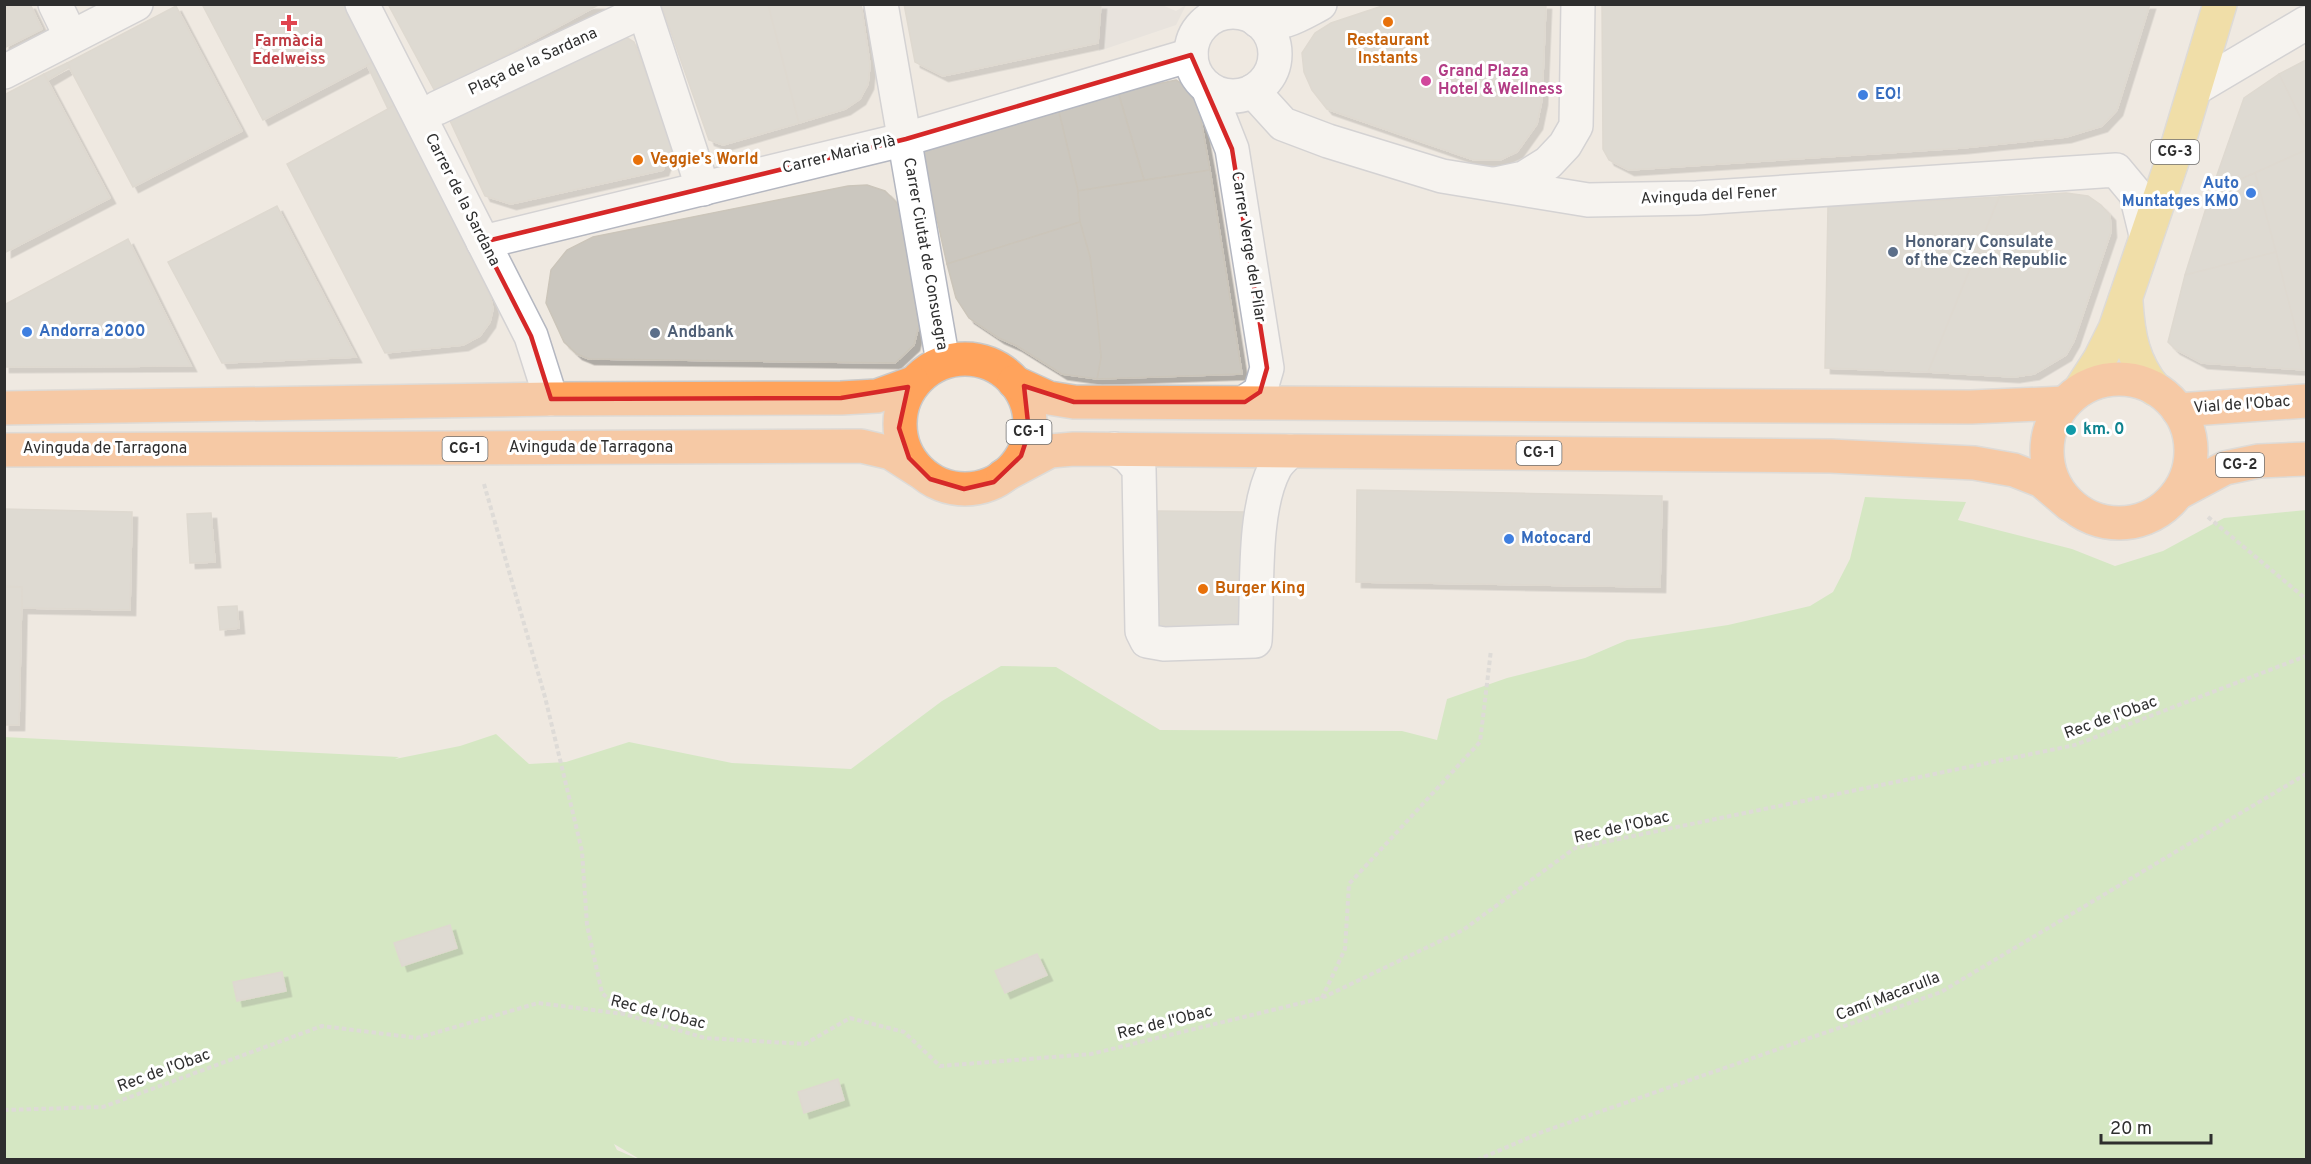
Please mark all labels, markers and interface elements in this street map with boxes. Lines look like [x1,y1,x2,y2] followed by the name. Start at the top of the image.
[1381,15,1395,29] marker: Restaurant Instants
[282,16,296,30] marker: Farmàcia Edelweiss
[465,23,601,101] street label: Plaça de la Sardana
[1347,31,1429,69] place label: Restaurant Instants
[252,32,326,70] place label: Farmàcia Edelweiss
[1438,62,1563,100] place label: Grand Plaza Hotel & Wellness
[1419,74,1433,88] marker: Grand Plaza Hotel & Wellness
[1875,85,1901,105] place label: EO!
[1856,88,1870,102] marker: EO!
[420,130,504,270] street label: Carrer de la Sardana
[780,131,898,179] street label: Carrer Maria Plà
[2151,140,2199,164] road number: CG-3
[650,150,758,170] place label: Veggie's World
[631,153,645,167] marker: Veggie's World
[898,156,952,352] street label: Carrer Ciutat de Consuegra
[1226,170,1270,324] street label: Carrer Verge del Pilar
[2122,174,2239,212] place label: Auto Muntatges KM0
[1640,182,1778,210] street label: Avinguda del Fener
[2244,186,2258,200] marker: Auto Muntatges KM0
[1905,233,2067,271] place label: Honorary Consulate of the Czech Republic
[1886,245,1900,259] marker: Honorary Consulate of the Czech Republic
[39,322,146,342] place label: Andorra 2000
[667,323,734,343] place label: Andbank
[20,325,34,339] marker: Andorra 2000
[648,326,662,340] marker: Andbank
[2193,392,2291,418] street label: Vial de l'Obac
[1006,420,1052,444] road number: CG-1
[2083,420,2125,440] place label: km. 0
[2064,423,2078,437] marker: km. 0
[442,437,488,461] road number: CG-1
[509,438,673,458] street label: Avinguda de Tarragona
[23,439,187,459] street label: Avinguda de Tarragona
[1516,441,1562,465] road number: CG-1
[2216,453,2264,477] road number: CG-2
[1521,529,1591,549] place label: Motocard
[1502,532,1516,546] marker: Motocard
[1215,579,1305,599] place label: Burger King
[1196,582,1210,596] marker: Burger King
[2062,692,2160,744] street label: Rec de l'Obac
[1572,807,1672,849] street label: Rec de l'Obac
[1833,968,1943,1026] street label: Camí Macarulla
[608,992,708,1034] street label: Rec de l'Obac
[1115,1002,1215,1044] street label: Rec de l'Obac
[115,1045,213,1097] street label: Rec de l'Obac
[2101,1107,2210,1145] scale bar
[2110,1118,2152,1141] text: 20 m

